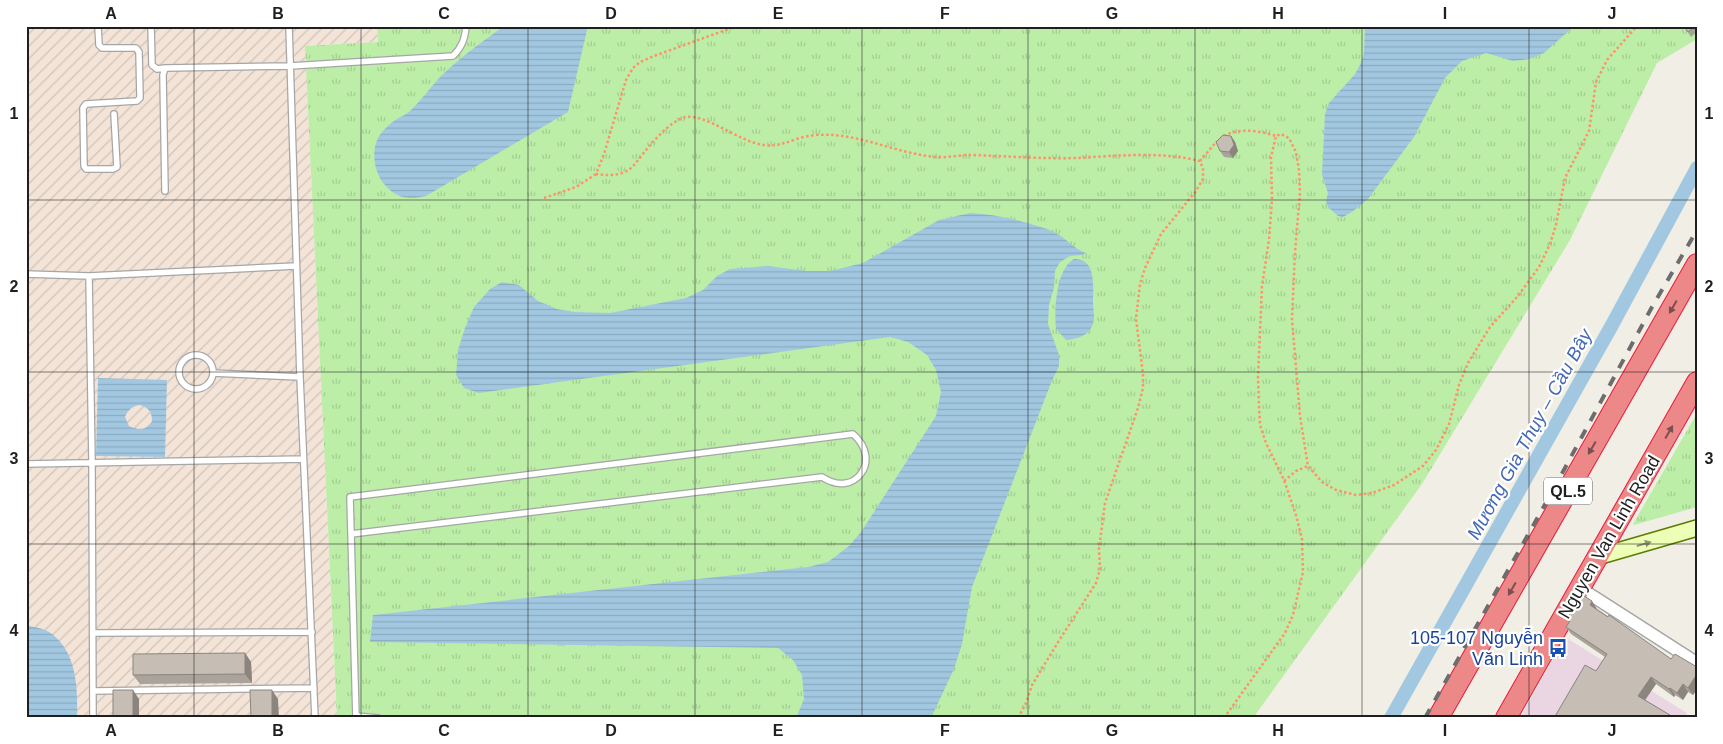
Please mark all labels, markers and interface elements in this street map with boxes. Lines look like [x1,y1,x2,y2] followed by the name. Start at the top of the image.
[105,5,117,22] text: A
[272,5,284,22] text: B
[438,5,450,22] text: C
[605,5,617,22] text: D
[773,5,784,22] text: E
[940,5,950,22] text: F
[1106,5,1118,22] text: G
[1272,5,1284,22] text: H
[1443,5,1447,22] text: I
[1608,5,1616,22] text: J
[10,105,19,122] text: 1
[1705,105,1714,122] text: 1
[10,278,19,295] text: 2
[1705,278,1714,295] text: 2
[1668,300,1677,313] one-way arrow
[1463,324,1597,543] water label: Mương Gia Thụy – Cầu Bây
[1664,425,1673,439] one-way arrow
[1588,441,1597,454] one-way arrow
[10,450,19,467] text: 3
[1705,450,1714,467] text: 3
[1554,452,1664,622] street label: Nguyen Van Linh Road
[1544,478,1592,504] road number: QL.5
[1637,539,1652,547] one-way arrow
[1507,582,1516,596] one-way arrow
[10,622,19,639] text: 4
[1705,622,1714,639] text: 4
[1410,627,1543,669] place label: 105-107 Nguyễn Văn Linh
[1547,637,1569,659] bus stop icon: 105-107 Nguyễn Văn Linh
[105,722,117,739] text: A
[272,722,284,739] text: B
[438,722,450,739] text: C
[605,722,617,739] text: D
[773,722,784,739] text: E
[940,722,950,739] text: F
[1106,722,1118,739] text: G
[1272,722,1284,739] text: H
[1443,722,1447,739] text: I
[1608,722,1616,739] text: J

